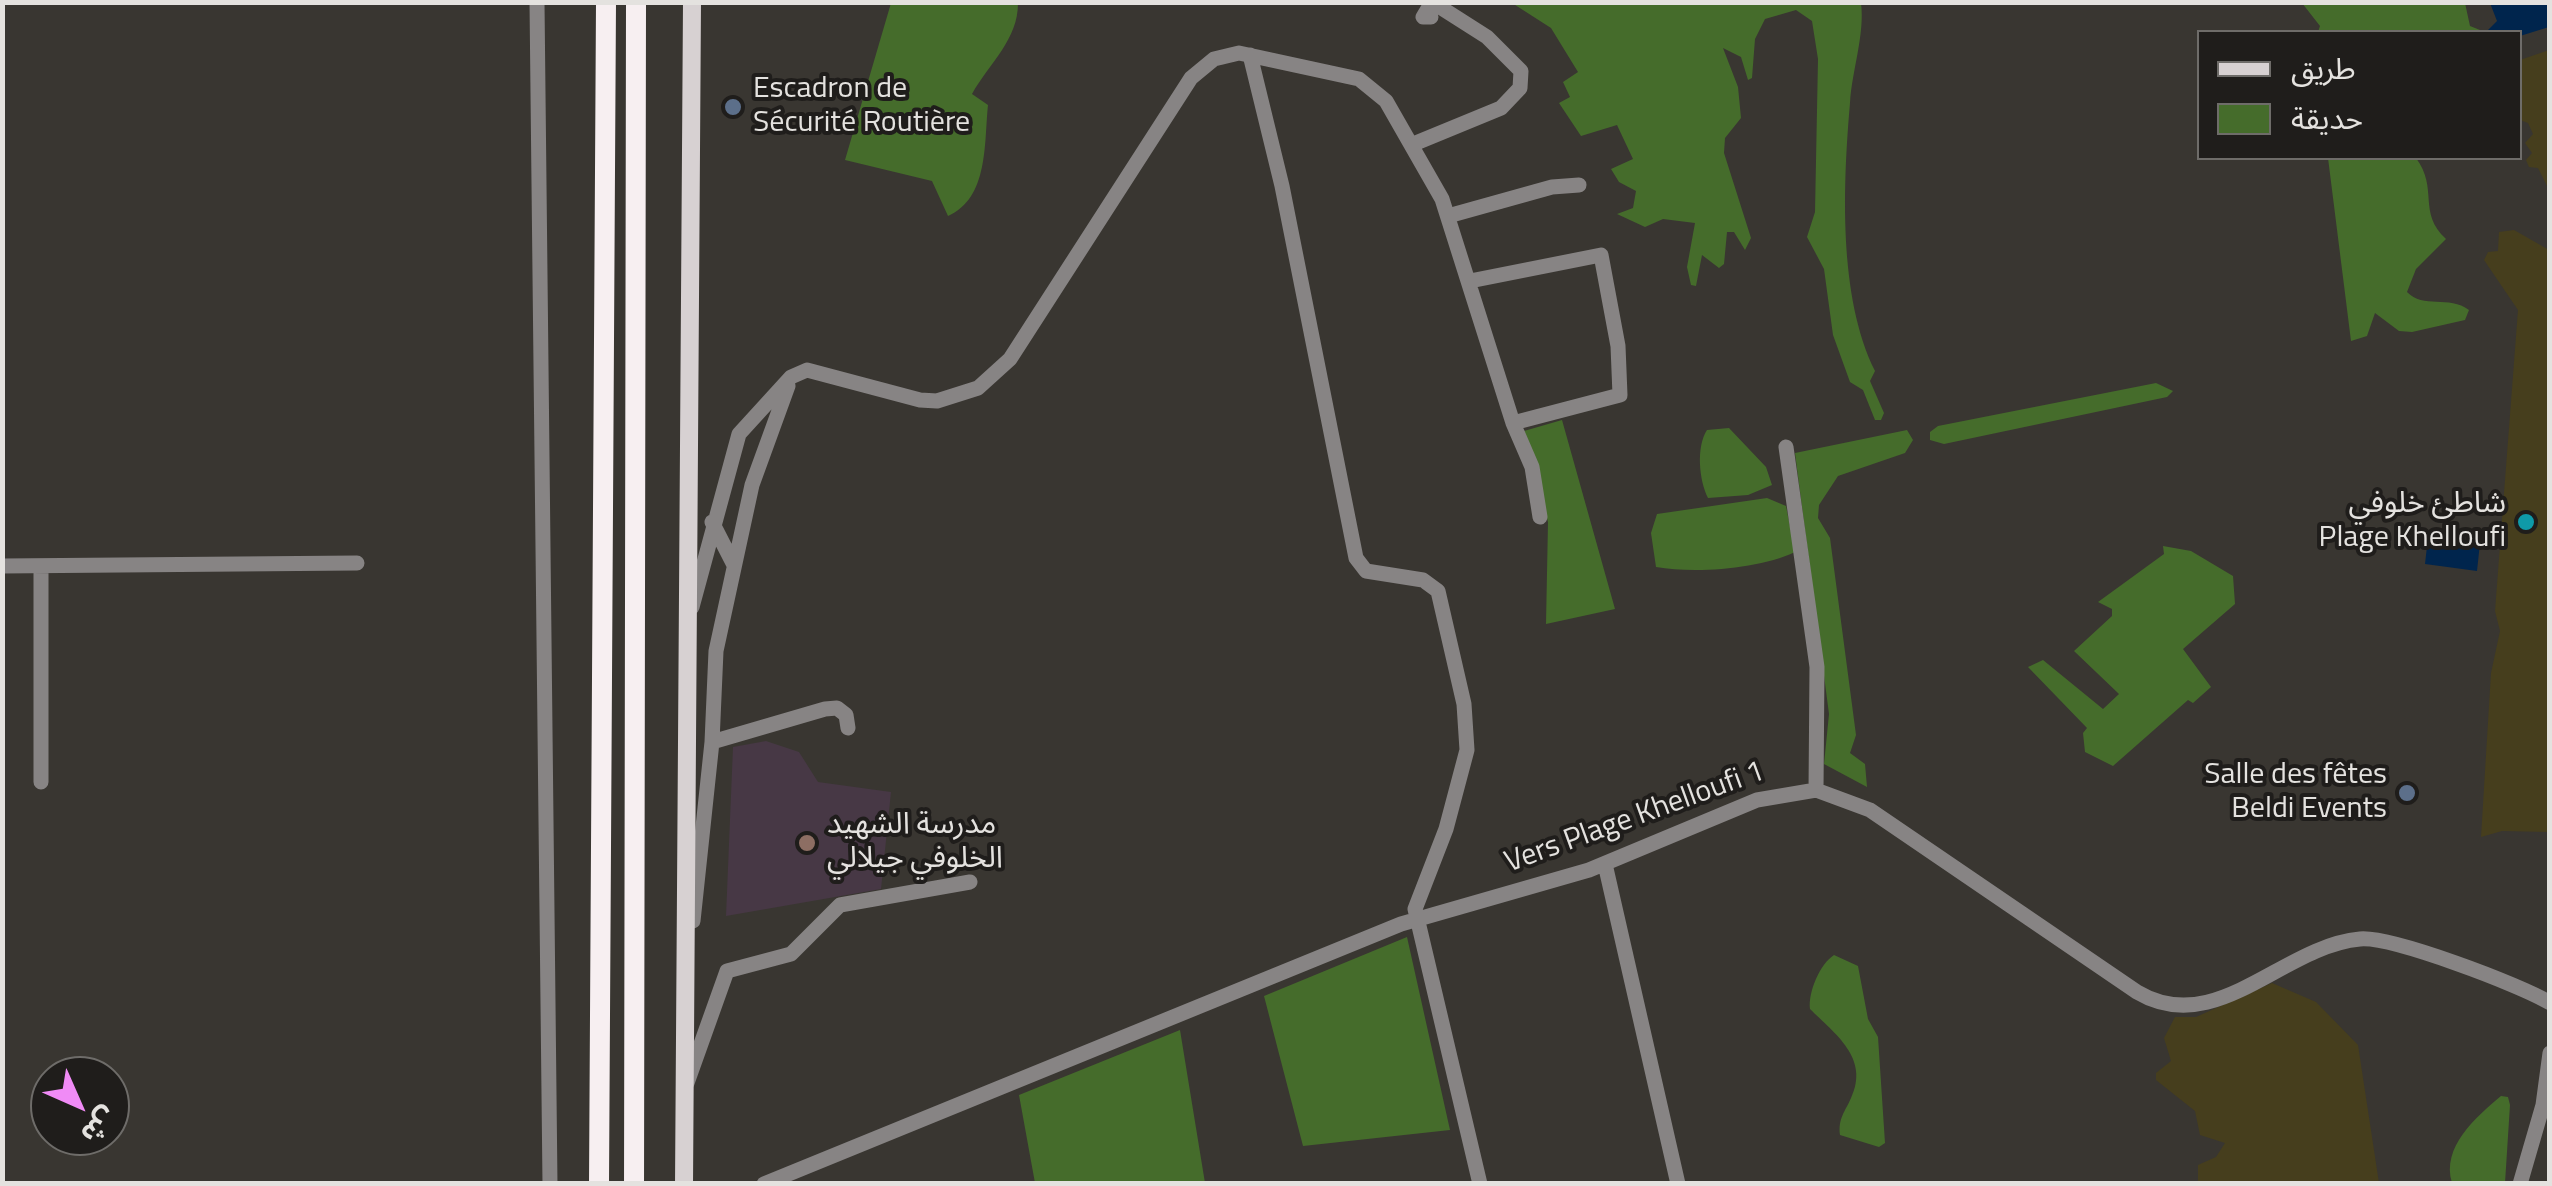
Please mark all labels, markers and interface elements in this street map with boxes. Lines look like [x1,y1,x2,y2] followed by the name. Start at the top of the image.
[2197,30,2522,160] legend
[2291,45,2356,91] text: طريق
[753,72,970,142] place label: Escadron de Sécurité Routière
[2291,95,2363,141] text: حديقة
[722,96,744,118] marker: Escadron de Sécurité Routière
[2319,487,2506,558] place label: شاطئ خلوفي Plage Khelloufi
[2515,511,2537,533] marker: شاطئ خلوفي Plage Khelloufi
[1500,754,1770,882] street label: Vers Plage Khelloufi 1
[2204,758,2387,828] place label: Salle des fêtes Beldi Events
[2396,782,2418,804] marker: Salle des fêtes Beldi Events
[827,808,1003,878] place label: مدرسة الشهيد الخلوفي جيلالي
[796,832,818,854] marker: مدرسة الشهيد الخلوفي جيلالي
[30,1056,130,1156] north arrow
[71,1097,129,1155] text: ش

